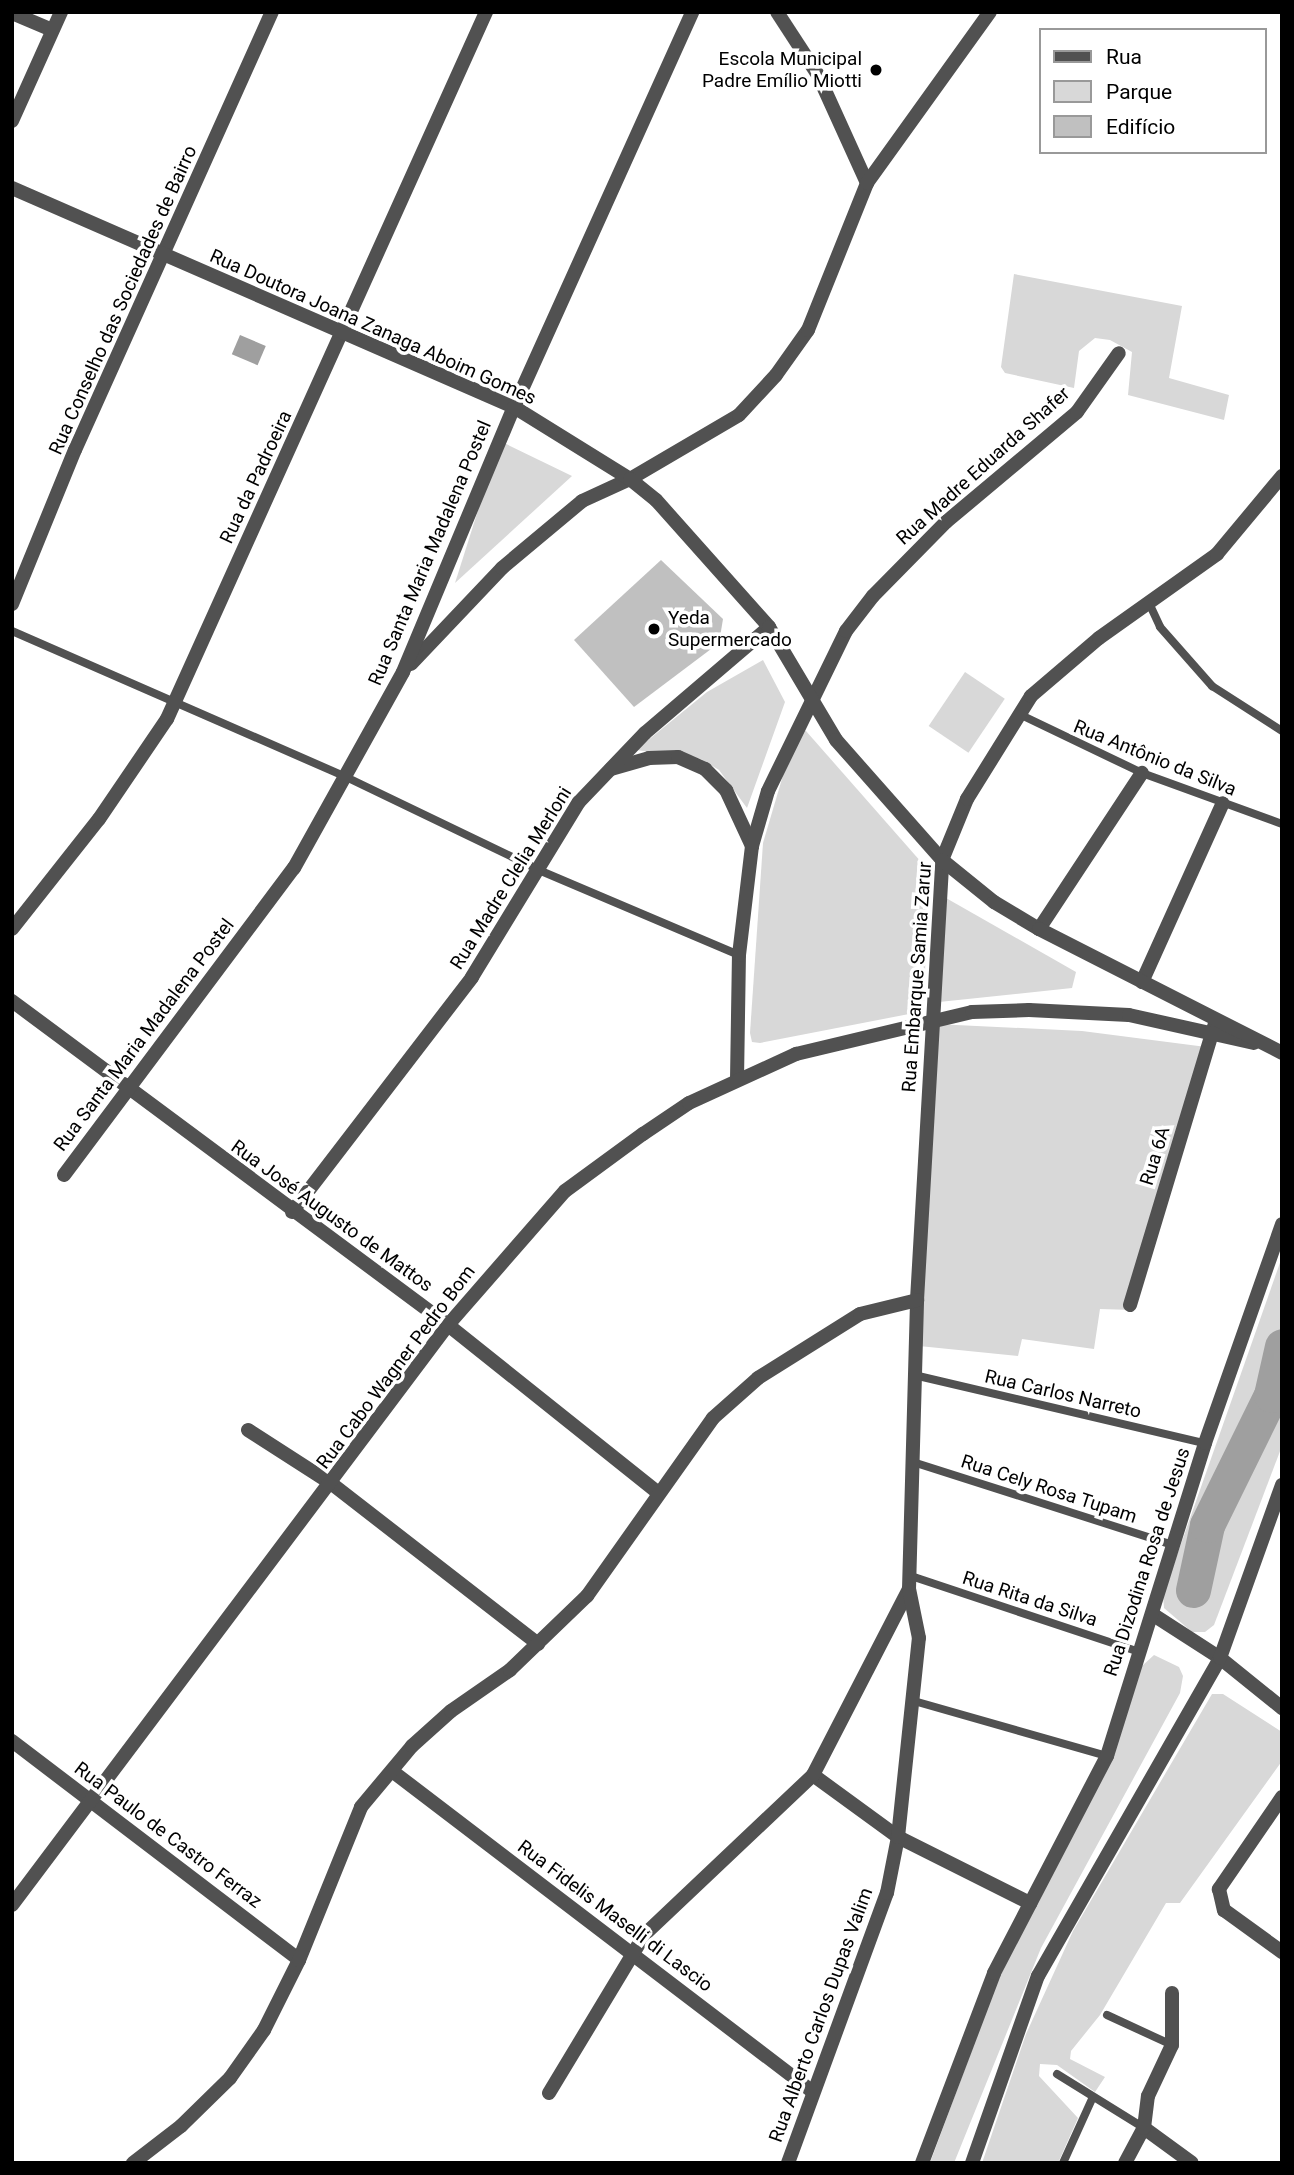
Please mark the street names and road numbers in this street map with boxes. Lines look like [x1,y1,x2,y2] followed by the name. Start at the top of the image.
[44,142,202,458] street label: Rua Conselho das Sociedades de Bairro
[206,244,540,410] street label: Rua Doutora Joana Zanaga Aboim Gomes
[892,382,1074,550] street label: Rua Madre Eduarda Shafer
[215,407,297,547] street label: Rua da Padroeira
[364,417,496,689] street label: Rua Santa Maria Madalena Postel
[1070,715,1240,801] street label: Rua Antônio da Silva
[445,783,577,973] street label: Rua Madre Clelia Merloni
[898,861,936,1093] street label: Rua Embarque Samia Zarur
[49,914,239,1156] street label: Rua Santa Maria Madalena Postel
[1135,1124,1175,1188] street label: Rua 6A
[227,1135,437,1297] street label: Rua José Augusto de Mattos
[312,1261,480,1473] street label: Rua Cabo Wagner Pedro Bom
[983,1365,1143,1423] street label: Rua Carlos Narreto
[1099,1445,1195,1679] street label: Rua Dizodina Rosa de Jesus
[958,1450,1140,1528] street label: Rua Cely Rosa Tupam
[960,1566,1100,1632] street label: Rua Rita da Silva
[70,1757,266,1913] street label: Rua Paulo de Castro Ferraz
[513,1835,717,1997] street label: Rua Fidelis Maselli di Lascio
[764,1885,878,2145] street label: Rua Alberto Carlos Dupas Valim

